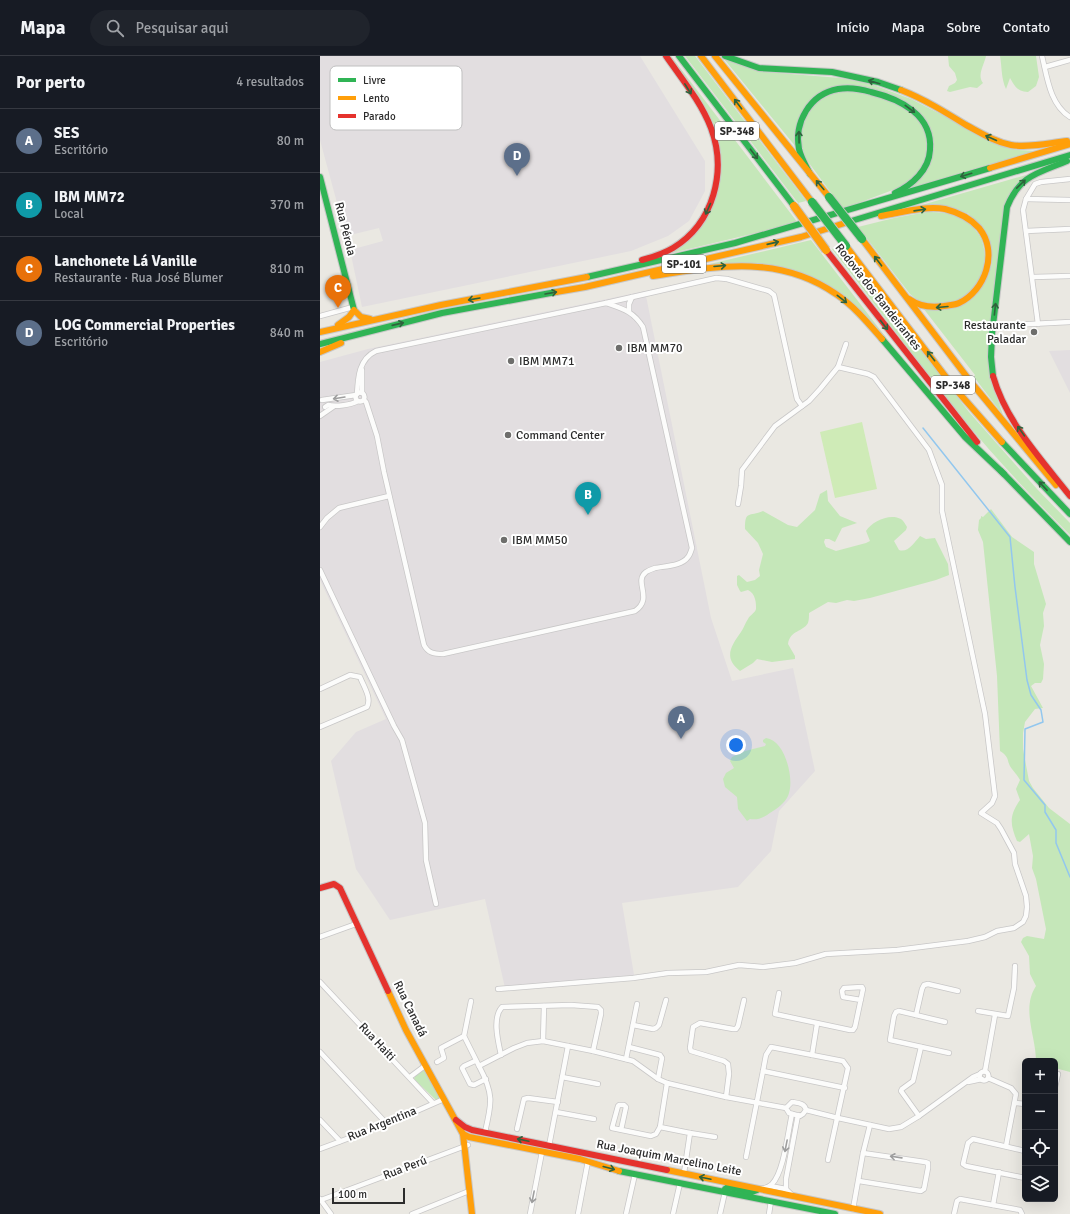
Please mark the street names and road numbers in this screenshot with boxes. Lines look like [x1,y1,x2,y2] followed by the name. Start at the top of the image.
[715,122,759,140] road number: SP-348
[331,201,359,257] street label: Rua Pérola
[832,241,924,353] street label: Rodovia dos Bandeirantes
[662,255,706,273] road number: SP-101
[931,376,975,394] road number: SP-348
[390,979,430,1039] street label: Rua Canadá
[355,1020,399,1064] street label: Rua Haiti
[345,1103,419,1145] street label: Rua Argentina
[595,1137,743,1179] street label: Rua Joaquim Marcelino Leite
[381,1153,429,1183] street label: Rua Perú

